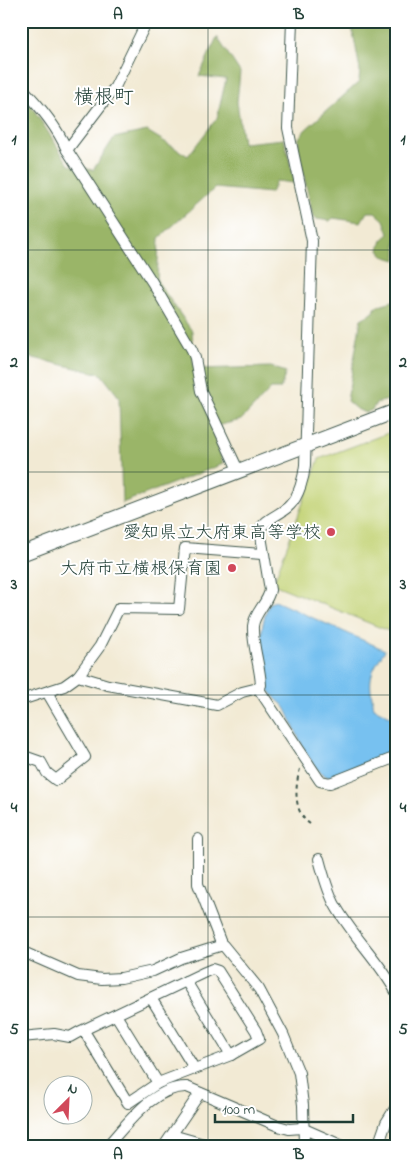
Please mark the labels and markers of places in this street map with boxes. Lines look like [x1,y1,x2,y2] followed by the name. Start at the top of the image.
[123,521,321,547] place label: 愛知県立大府東高等学校
[325,526,337,538] marker: 愛知県立大府東高等学校
[60,557,222,583] place label: 大府市立横根保育園
[226,562,238,574] marker: 大府市立横根保育園

